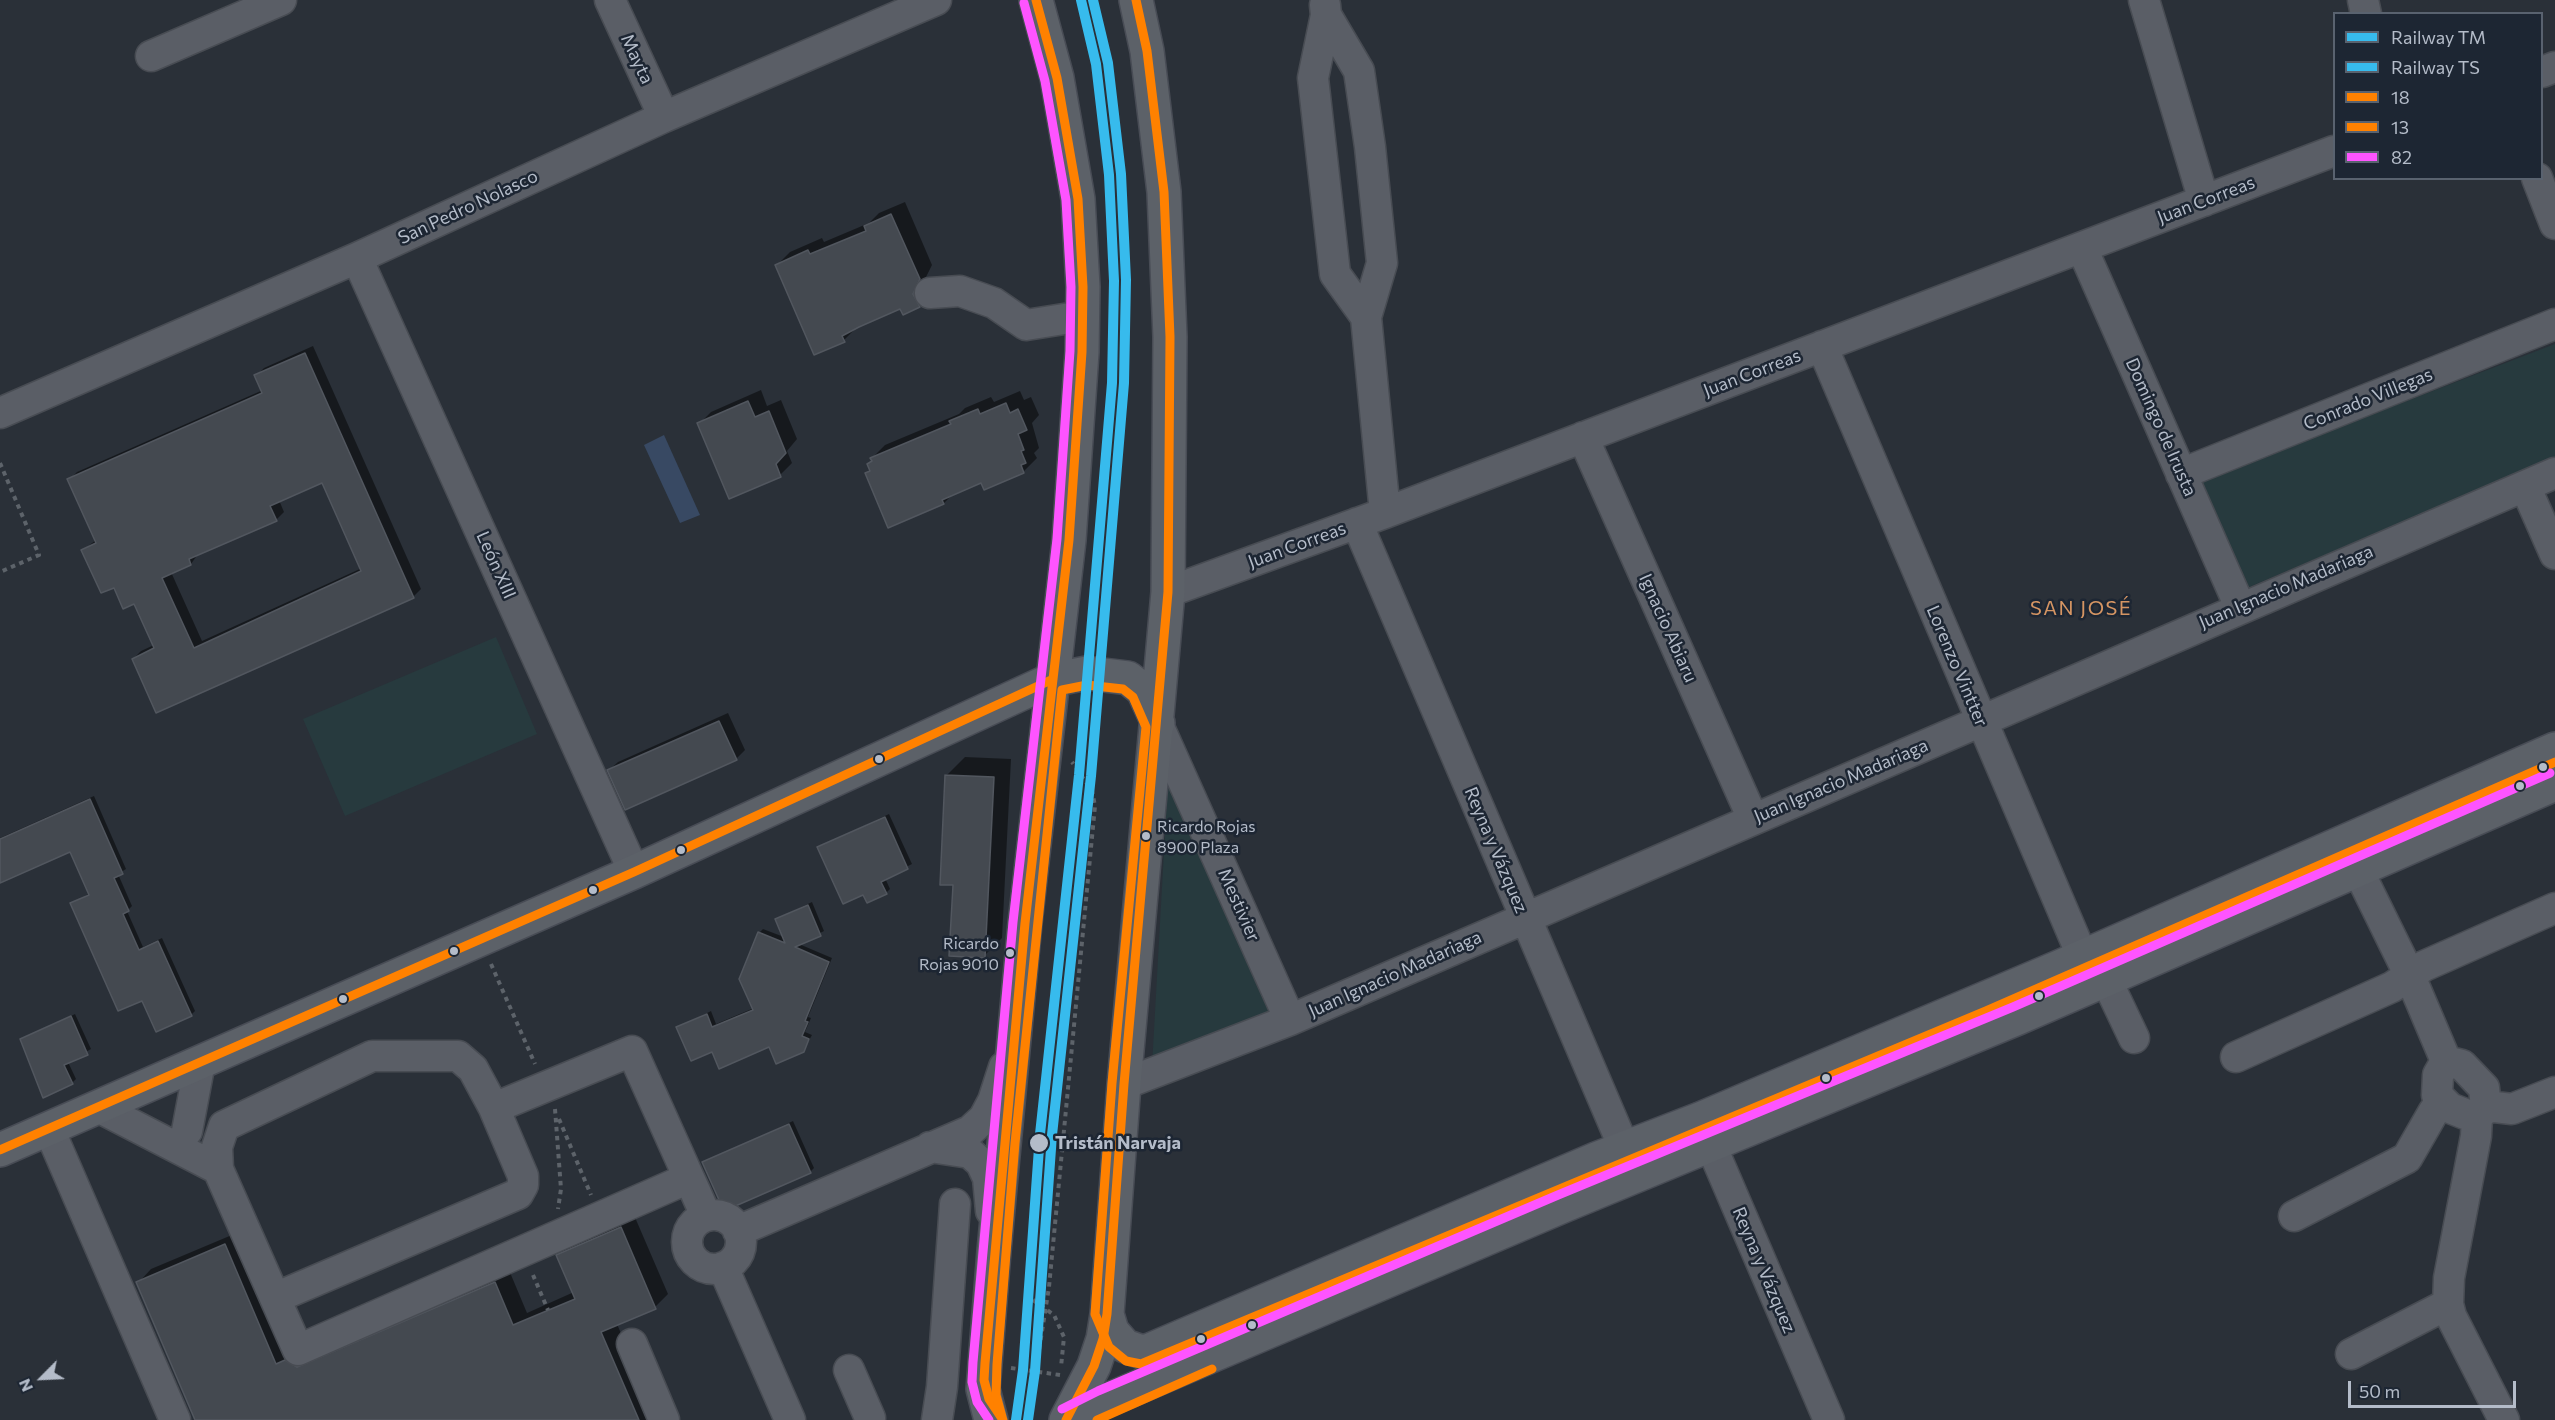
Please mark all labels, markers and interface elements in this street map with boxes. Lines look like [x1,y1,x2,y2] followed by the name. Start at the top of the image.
[2333,12,2543,180] legend
[2391,26,2486,48] text: Railway TM
[616,31,658,87] street label: Mayta
[2391,56,2480,78] text: Railway TS
[2391,86,2410,108] text: 18
[2391,116,2409,138] text: 13
[2391,146,2412,168] text: 82
[395,165,541,249] street label: San Pedro Nolasco
[2154,172,2258,228] street label: Juan Correas
[1700,345,1804,401] street label: Juan Correas
[2121,355,2201,499] street label: Domingo de Irusta
[2300,363,2436,435] street label: Conrado Villegas
[1245,517,1349,573] street label: Juan Correas
[472,528,520,602] street label: León XIII
[2196,540,2376,634] street label: Juan Ignacio Madariaga
[1634,570,1702,686] street label: Ignacio Abiaru
[2030,596,2132,620] district label: SAN JOSÉ
[1922,602,1992,730] street label: Lorenzo Vintter
[1751,734,1931,828] street label: Juan Ignacio Madariaga
[873,753,885,765] unlabelled marker
[2537,761,2549,773] unlabelled marker
[2514,780,2526,792] unlabelled marker
[1460,784,1532,916] street label: Reyna y Vázquez
[1157,817,1256,855] place label: Ricardo Rojas 8900 Plaza
[1140,830,1152,842] marker: Ricardo Rojas 8900 Plaza
[675,844,687,856] unlabelled marker
[1213,865,1265,945] street label: Mestivier
[587,884,599,896] unlabelled marker
[1305,926,1485,1022] street label: Juan Ignacio Madariaga
[919,934,999,972] place label: Ricardo Rojas 9010
[448,945,460,957] unlabelled marker
[1004,947,1016,959] marker: Ricardo Rojas 9010
[2033,990,2045,1002] unlabelled marker
[337,993,349,1005] unlabelled marker
[1820,1072,1832,1084] unlabelled marker
[1028,1132,1050,1154] marker: Tristán Narvaja
[1055,1132,1181,1154] place label: Tristán Narvaja
[1728,1204,1800,1336] street label: Reyna y Vázquez
[1246,1319,1258,1331] unlabelled marker
[1195,1333,1207,1345] unlabelled marker
[12,1348,72,1408] north arrow
[2351,1369,2519,1407] scale bar
[14,1376,36,1395] text: N
[2359,1380,2400,1402] text: 50 m

